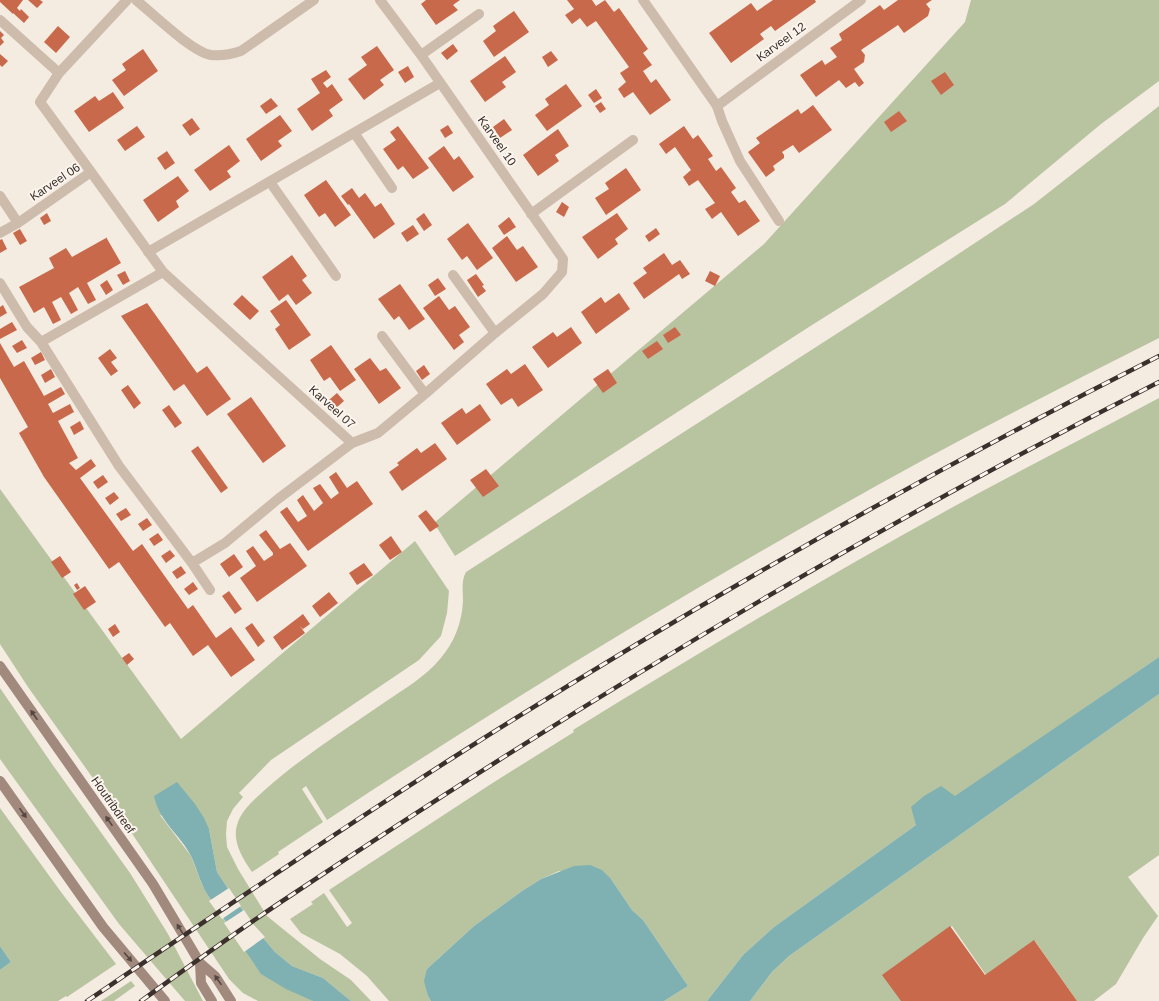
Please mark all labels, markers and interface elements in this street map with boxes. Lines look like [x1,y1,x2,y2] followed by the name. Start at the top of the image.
[754,19,809,65] street label: Karveel 12
[475,113,519,169] street label: Karveel 10
[27,160,83,204] street label: Karveel 06
[306,383,358,432] street label: Karveel 07
[30,709,38,720] one-way arrow
[88,774,138,837] street label: Houtribdreef
[18,808,26,818] one-way arrow
[105,816,113,826] one-way arrow
[176,924,184,934] one-way arrow
[124,952,133,962] one-way arrow
[214,975,222,986] one-way arrow

